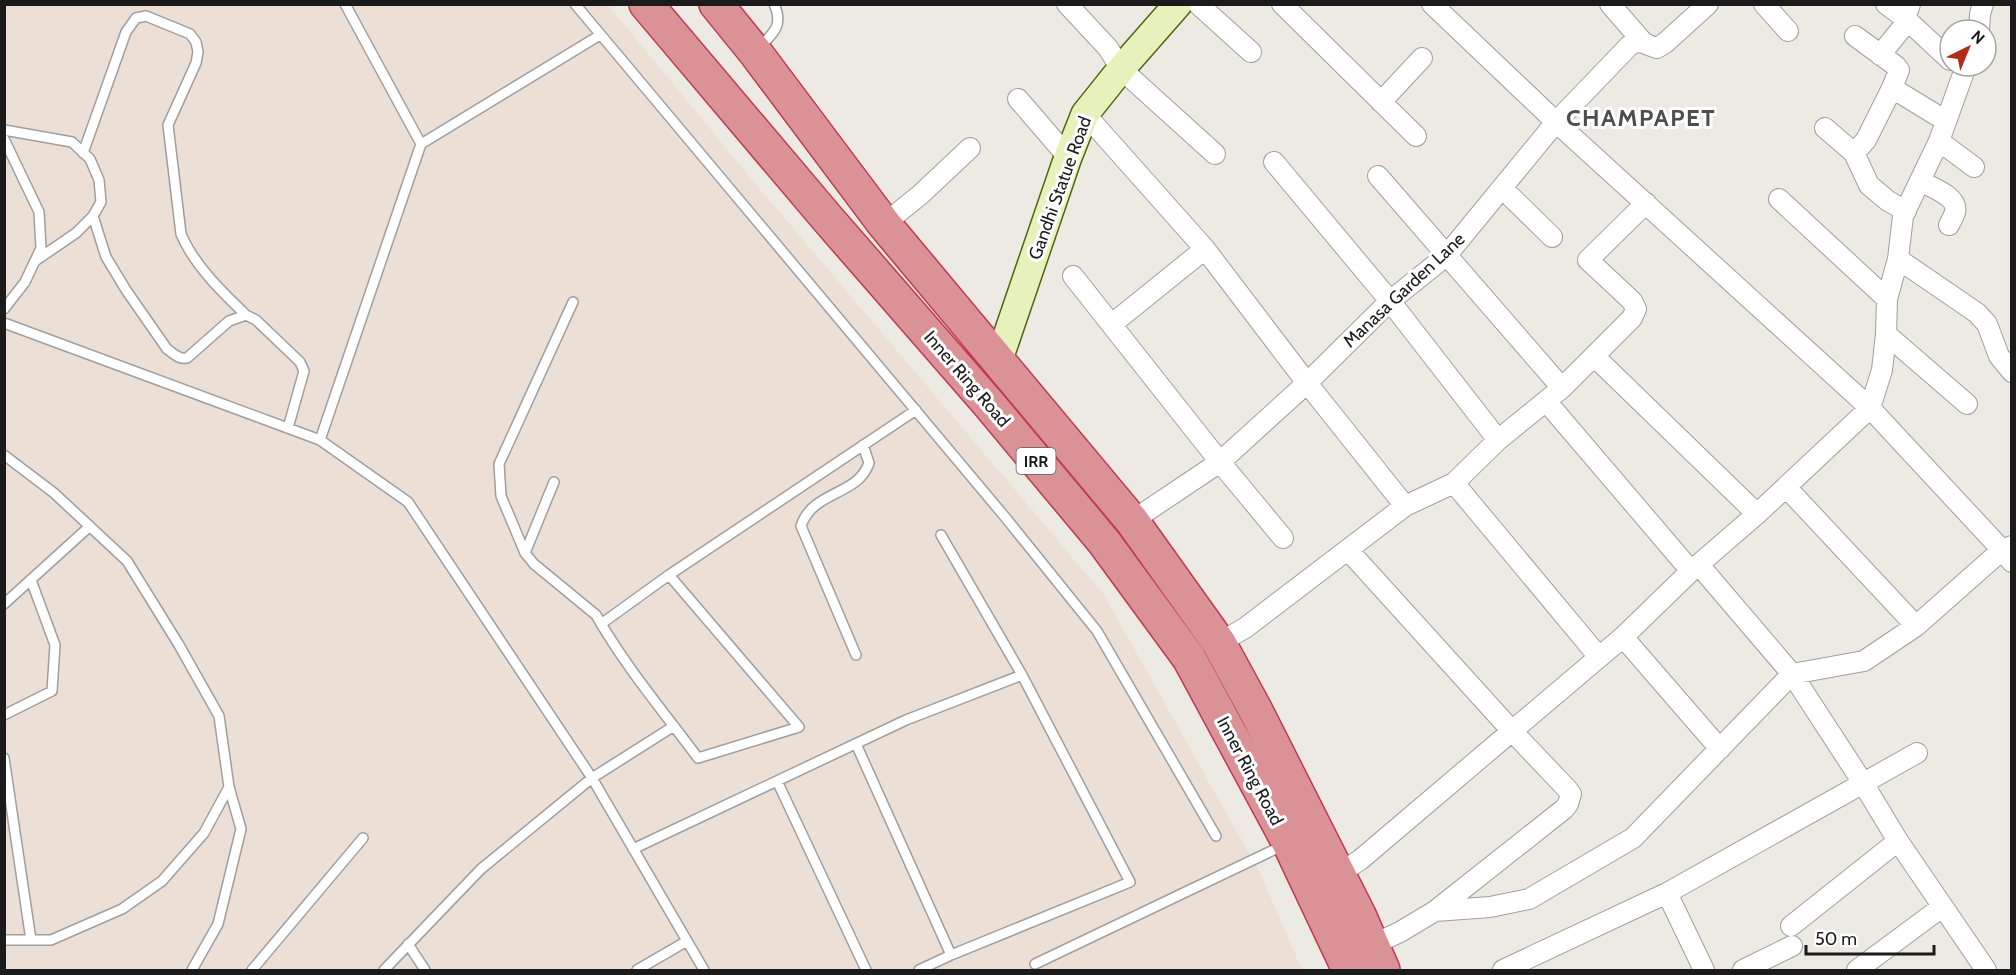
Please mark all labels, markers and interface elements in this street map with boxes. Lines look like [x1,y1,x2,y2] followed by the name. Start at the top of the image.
[1938,18,1998,78] north arrow
[1967,27,1989,48] text: N
[1566,103,1716,132] district label: CHAMPAPET
[1024,113,1096,263] street label: Gandhi Statue Road
[1339,228,1469,352] street label: Manasa Garden Lane
[919,326,1015,432] street label: Inner Ring Road
[1016,448,1056,474] road number: IRR
[1212,713,1288,829] street label: Inner Ring Road
[1806,918,1934,956] scale bar
[1815,928,1857,950] text: 50 m

